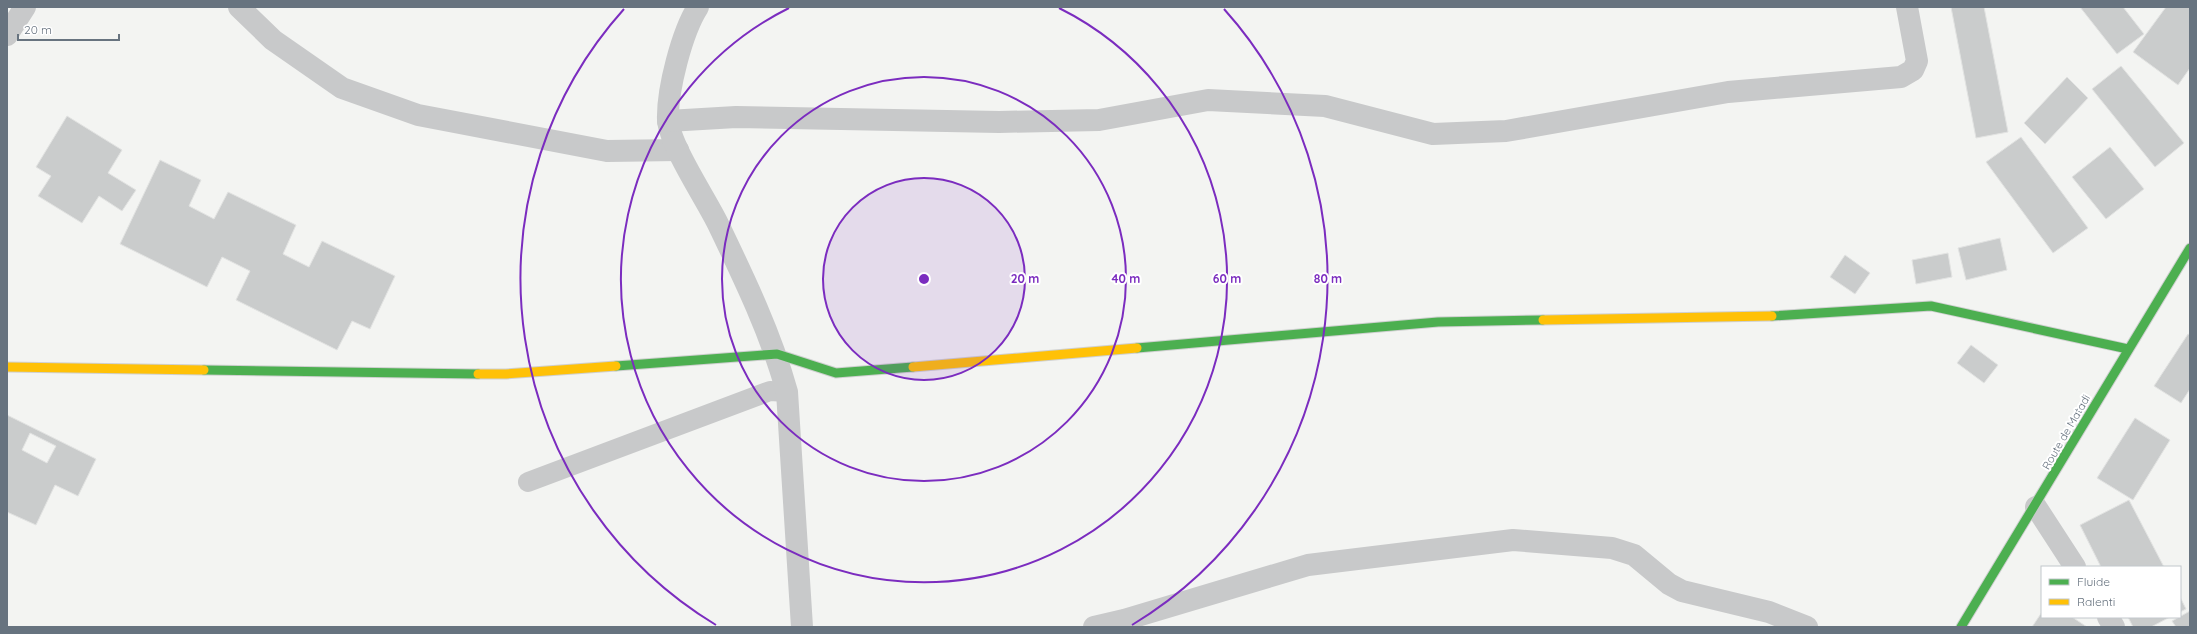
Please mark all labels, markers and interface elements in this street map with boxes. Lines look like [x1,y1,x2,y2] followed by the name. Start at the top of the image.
[18,16,119,42] scale bar
[24,22,52,37] text: 20 m
[1011,271,1039,286] text: 20 m
[1112,271,1140,286] text: 40 m
[1213,271,1241,286] text: 60 m
[1314,271,1342,286] text: 80 m
[917,272,931,286] centre of rings
[2039,392,2093,472] street label: Route de Matadi
[2041,566,2181,618] legend
[2077,574,2110,589] text: Fluide
[2077,594,2115,609] text: Ralenti

